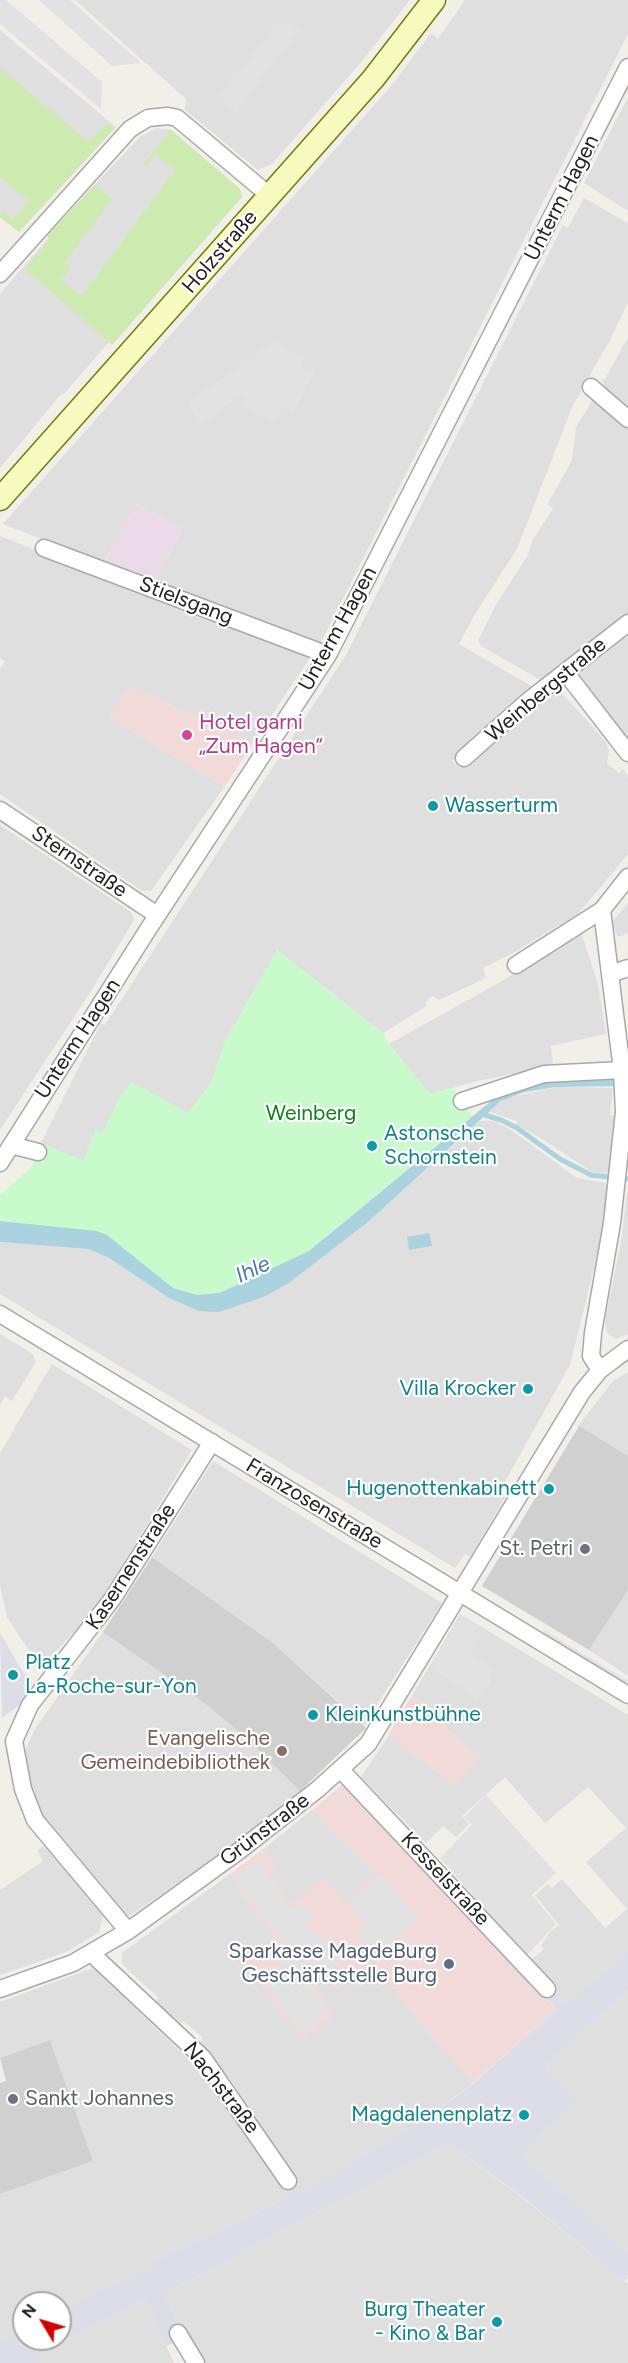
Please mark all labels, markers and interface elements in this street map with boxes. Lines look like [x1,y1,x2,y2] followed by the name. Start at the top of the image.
[519,131,605,265] street label: Unterm Hagen
[177,205,263,299] street label: Holzstraße
[294,563,382,695] street label: Unterm Hagen
[135,572,237,630] street label: Stielsgang
[481,632,611,748] street label: Weinbergstraße
[199,710,323,760] place label: Hotel garni „Zum Hagen“
[180,728,194,742] marker: Hotel garni „Zum Hagen“
[445,793,558,819] place label: Wasserturm
[426,799,440,813] marker: Wasserturm
[26,821,132,903] street label: Sternstraße
[30,974,126,1104] street label: Unterm Hagen
[266,1101,356,1127] park label: Weinberg
[384,1121,497,1171] place label: Astonsche Schornstein
[365,1139,379,1153] marker: Astonsche Schornstein
[231,1251,275,1289] water label: Ihle
[400,1376,516,1402] place label: Villa Krocker
[521,1382,535,1396] marker: Villa Krocker
[241,1453,387,1555] street label: Franzosenstraße
[346,1476,537,1502] place label: Hugenottenkabinett
[542,1482,556,1496] marker: Hugenottenkabinett
[81,1499,181,1635] street label: Kasernenstraße
[499,1536,573,1562] place label: St. Petri
[578,1542,592,1556] marker: St. Petri
[25,1650,197,1700] place label: Platz La-Roche-sur-Yon
[6,1668,20,1682] marker: Platz La-Roche-sur-Yon
[325,1702,481,1728] place label: Kleinkunstbühne
[306,1708,320,1722] marker: Kleinkunstbühne
[80,1726,270,1776] place label: Evangelische Gemeindebibliothek
[275,1744,289,1758] marker: Evangelische Gemeindebibliothek
[215,1788,315,1872] street label: Grünstraße
[395,1827,495,1931] street label: Kesselstraße
[228,1939,437,1989] place label: Sparkasse MagdeBurg Geschäftsstelle Burg
[442,1957,456,1971] marker: Sparkasse MagdeBurg Geschäftsstelle Burg
[178,2037,264,2139] street label: Nachstraße
[25,2086,174,2112] place label: Sankt Johannes
[6,2092,20,2106] marker: Sankt Johannes
[351,2102,512,2128] place label: Magdalenenplatz
[517,2108,531,2122] marker: Magdalenenplatz
[12,2291,72,2351] north arrow
[364,2297,485,2347] place label: Burg Theater - Kino & Bar
[18,2300,40,2322] text: N
[490,2315,504,2329] marker: Burg Theater - Kino & Bar

